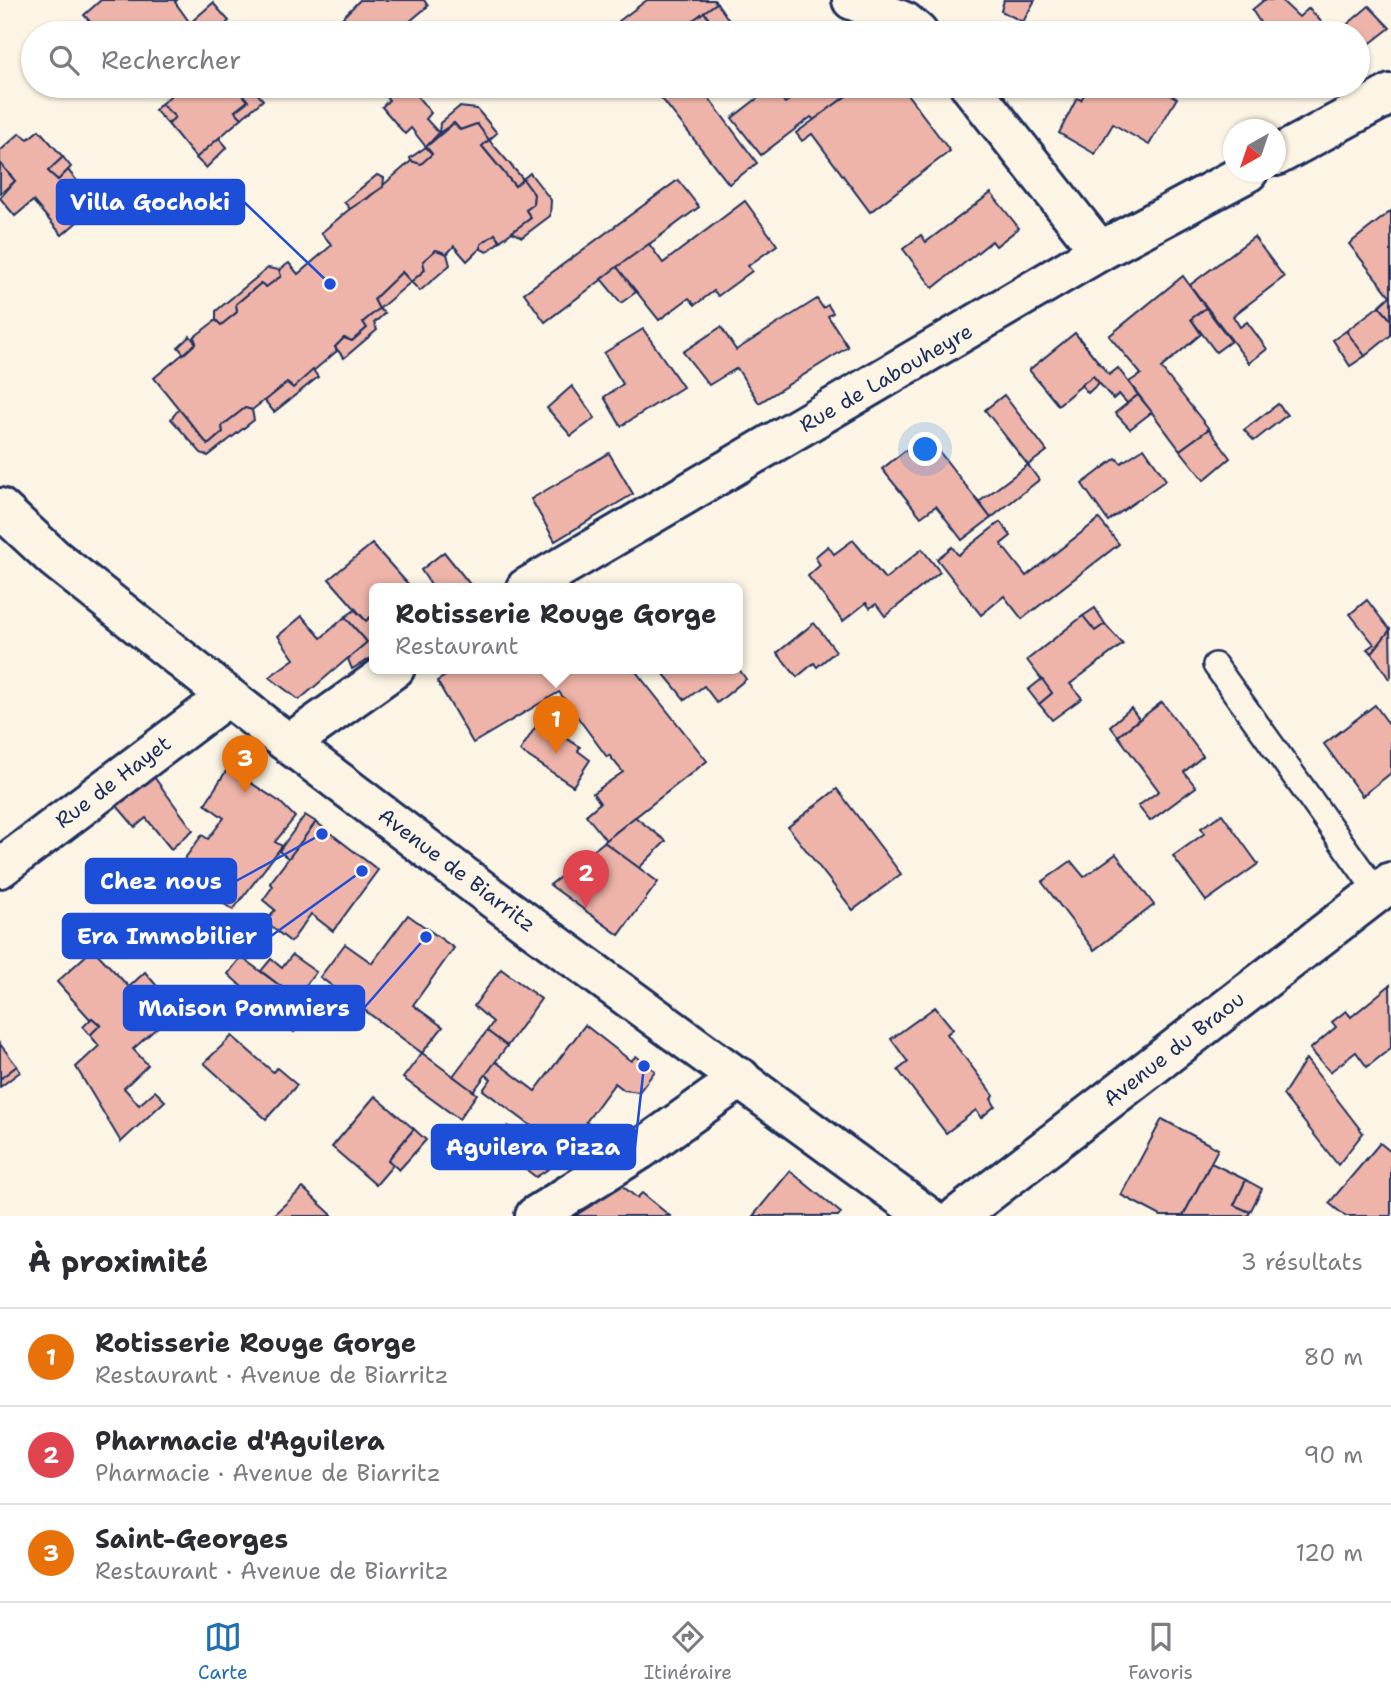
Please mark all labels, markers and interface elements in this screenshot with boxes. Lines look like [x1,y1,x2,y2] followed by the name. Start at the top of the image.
[21,21,1370,98] search box
[45,41,83,79] icon: search
[101,42,241,77] text: Rechercher
[1223,119,1286,182] north arrow
[57,180,244,224] callout: Villa Gochoki
[70,187,230,217] text: Villa Gochoki
[794,317,978,439] street label: Rue de Labouheyre
[908,432,942,466] your location
[369,583,743,674] popup
[395,596,717,631] text: Rotisserie Rouge Gorge
[395,631,518,661] text: Restaurant
[533,696,579,754] pin: 1
[50,729,176,835] street label: Rue de Hayet
[222,735,268,793] pin: 3
[373,802,541,938] street label: Avenue de Biarritz
[563,850,609,908] pin: 2
[86,859,236,903] callout: Chez nous
[100,866,222,896] text: Chez nous
[63,914,271,958] callout: Era Immobilier
[77,921,257,951] text: Era Immobilier
[1098,985,1250,1113] street label: Avenue du Braou
[124,986,364,1030] callout: Maison Pommiers
[138,993,350,1023] text: Maison Pommiers
[432,1125,635,1169] callout: Aguilera Pizza
[446,1132,621,1162] text: Aguilera Pizza
[28,1241,208,1282] text: À proximité
[1241,1247,1363,1277] text: 3 résultats
[95,1325,416,1360] text: Rotisserie Rouge Gorge
[46,1342,56,1372] text: 1
[1304,1342,1363,1372] text: 80 m
[95,1360,449,1390] text: Restaurant · Avenue de Biarritz
[95,1423,385,1458] text: Pharmacie d'Aguilera
[43,1440,59,1470] text: 2
[1303,1440,1363,1470] text: 90 m
[95,1458,441,1488] text: Pharmacie · Avenue de Biarritz
[95,1521,288,1556] text: Saint-Georges
[43,1538,59,1568] text: 3
[1295,1538,1363,1568] text: 120 m
[95,1556,449,1586] text: Restaurant · Avenue de Biarritz
[198,1618,248,1685] tab: Carte
[644,1618,732,1685] tab: Itinéraire
[1128,1618,1193,1685] tab: Favoris

